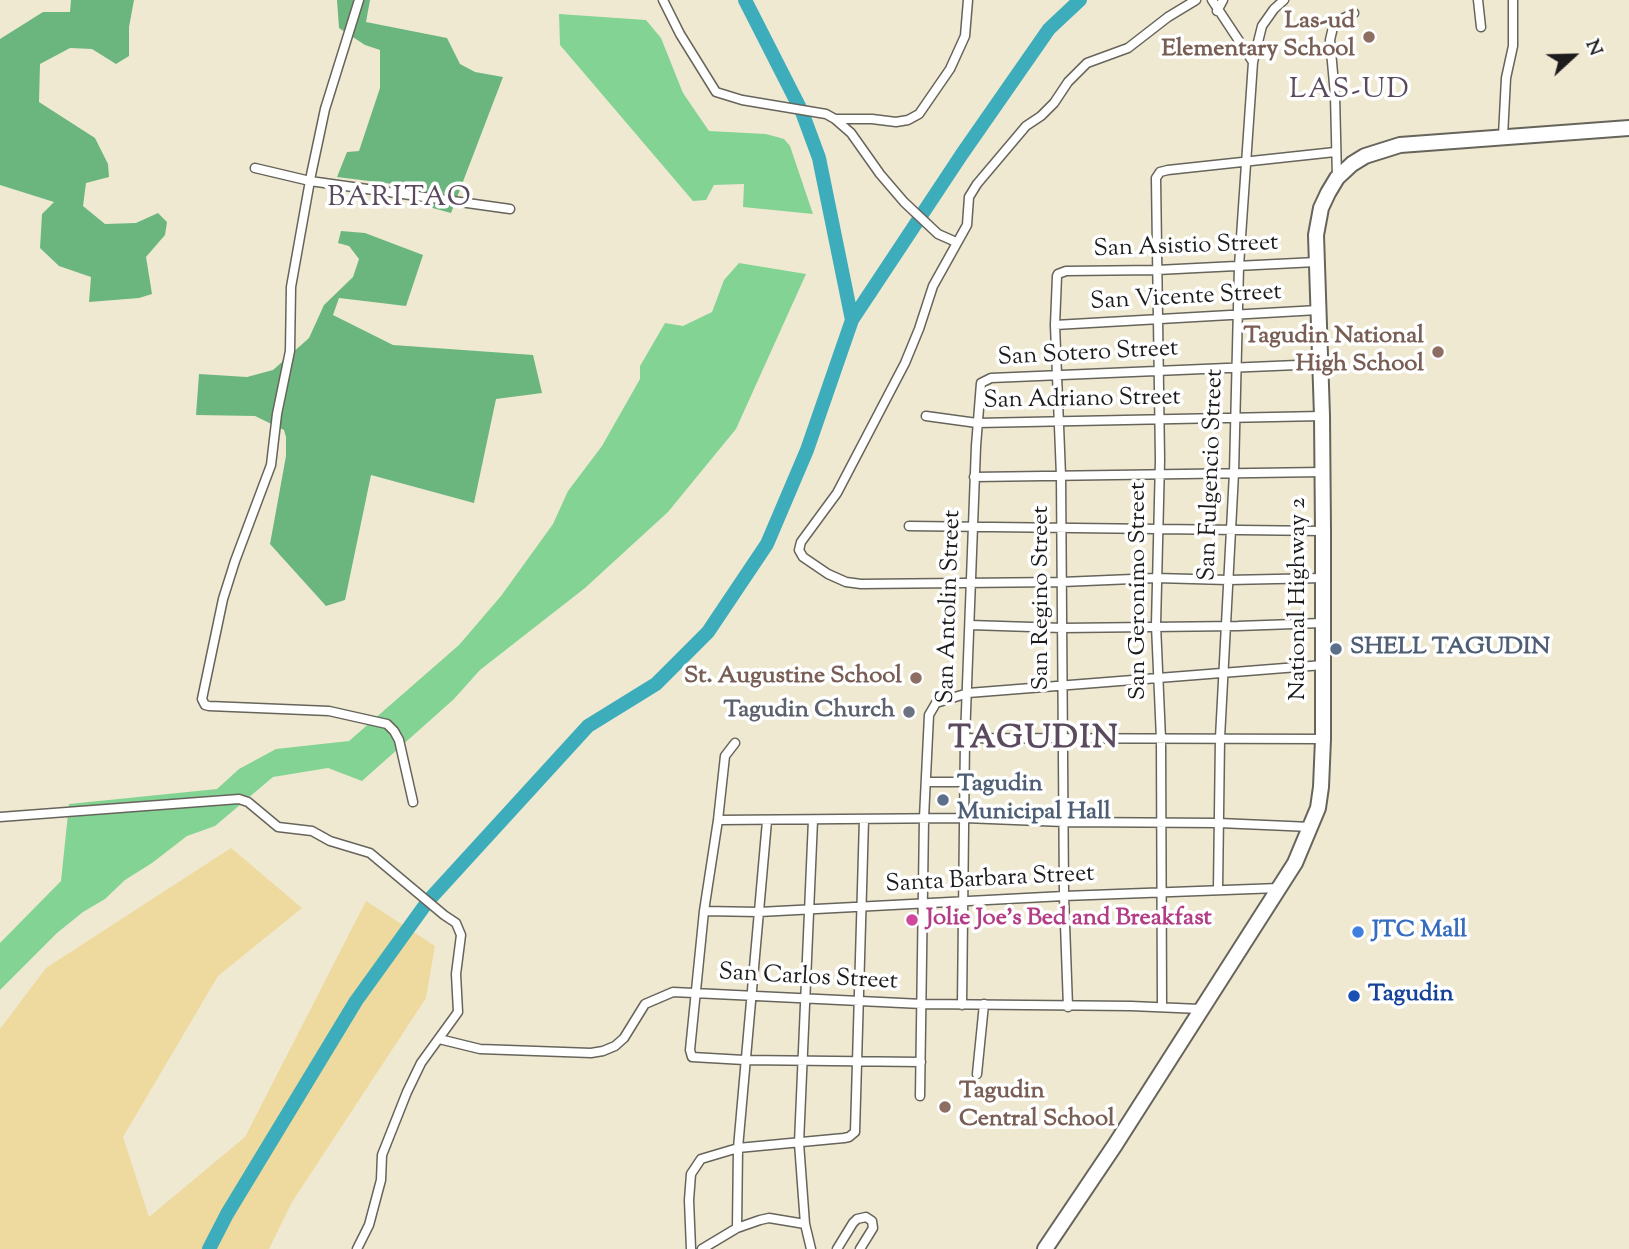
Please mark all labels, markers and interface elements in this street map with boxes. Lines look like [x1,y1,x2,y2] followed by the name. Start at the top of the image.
[1161,9,1355,65] place label: Las-ud Elementary School
[1538,21,1608,91] north arrow
[1361,29,1377,45] marker: Las-ud Elementary School
[1578,36,1608,60] text: N
[1290,75,1410,109] district label: LAS-UD
[328,183,472,217] district label: BARITAO
[1093,230,1279,266] street label: San Asistio Street
[1089,280,1283,318] street label: San Vicente Street
[1243,324,1424,380] place label: Tagudin National High School
[997,336,1179,374] street label: San Sotero Street
[1430,344,1446,360] marker: Tagudin National High School
[1195,368,1231,582] street label: San Fulgencio Street
[983,385,1181,417] street label: San Adriano Street
[1126,482,1154,700] street label: San Geronimo Street
[1286,497,1314,701] street label: National Highway 2
[1029,505,1057,691] street label: San Regino Street
[933,510,969,704] street label: San Antolin Street
[1350,635,1550,663] place label: SHELL TAGUDIN
[1328,641,1344,657] marker: SHELL TAGUDIN
[684,664,902,692] place label: St. Augustine School
[908,670,924,686] marker: St. Augustine School
[723,698,895,726] place label: Tagudin Church
[901,704,917,720] marker: Tagudin Church
[949,723,1119,761] district label: TAGUDIN
[957,772,1111,828] place label: Tagudin Municipal Hall
[935,792,951,808] marker: Tagudin Municipal Hall
[885,861,1095,901] street label: Santa Barbara Street
[926,906,1212,934] place label: Jolie Joe's Bed and Breakfast
[904,912,920,928] marker: Jolie Joe's Bed and Breakfast
[1372,918,1467,946] place label: JTC Mall
[1350,924,1366,940] marker: JTC Mall
[718,960,898,998] street label: San Carlos Street
[1368,982,1454,1010] place label: Tagudin
[1346,988,1362,1004] marker: Tagudin
[959,1079,1115,1135] place label: Tagudin Central School
[937,1099,953,1115] marker: Tagudin Central School

